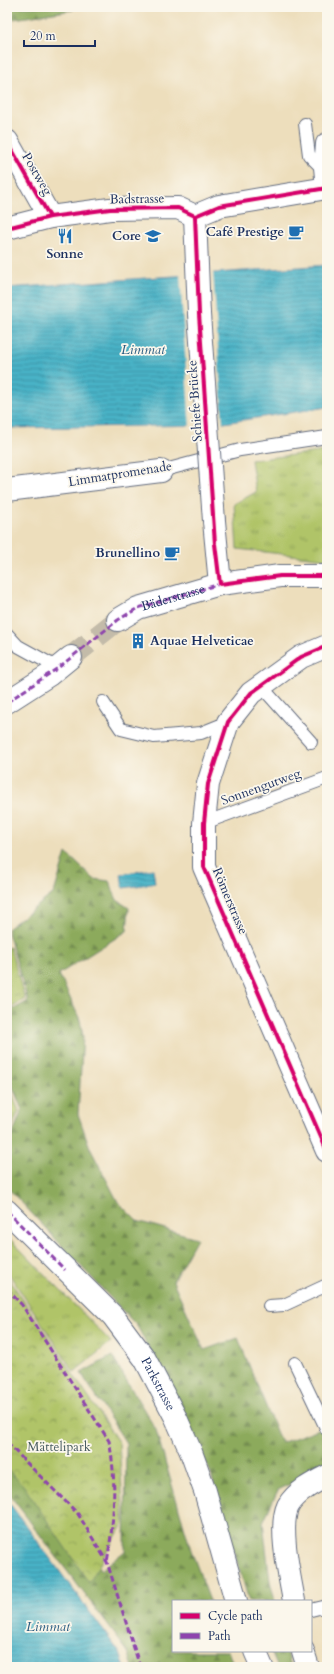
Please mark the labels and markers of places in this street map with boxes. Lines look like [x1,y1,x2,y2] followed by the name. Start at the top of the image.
[206,223,284,241] place label: Café Prestige
[287,223,305,241] cafe icon: Café Prestige
[56,227,74,245] restaurant icon: Sonne
[112,227,141,245] place label: Core
[144,227,162,245] school or university icon: Core
[46,245,84,263] place label: Sonne
[95,544,160,562] place label: Brunellino
[163,544,181,562] cafe icon: Brunellino
[129,632,147,650] building icon: Aquae Helveticae
[150,632,254,650] place label: Aquae Helveticae

